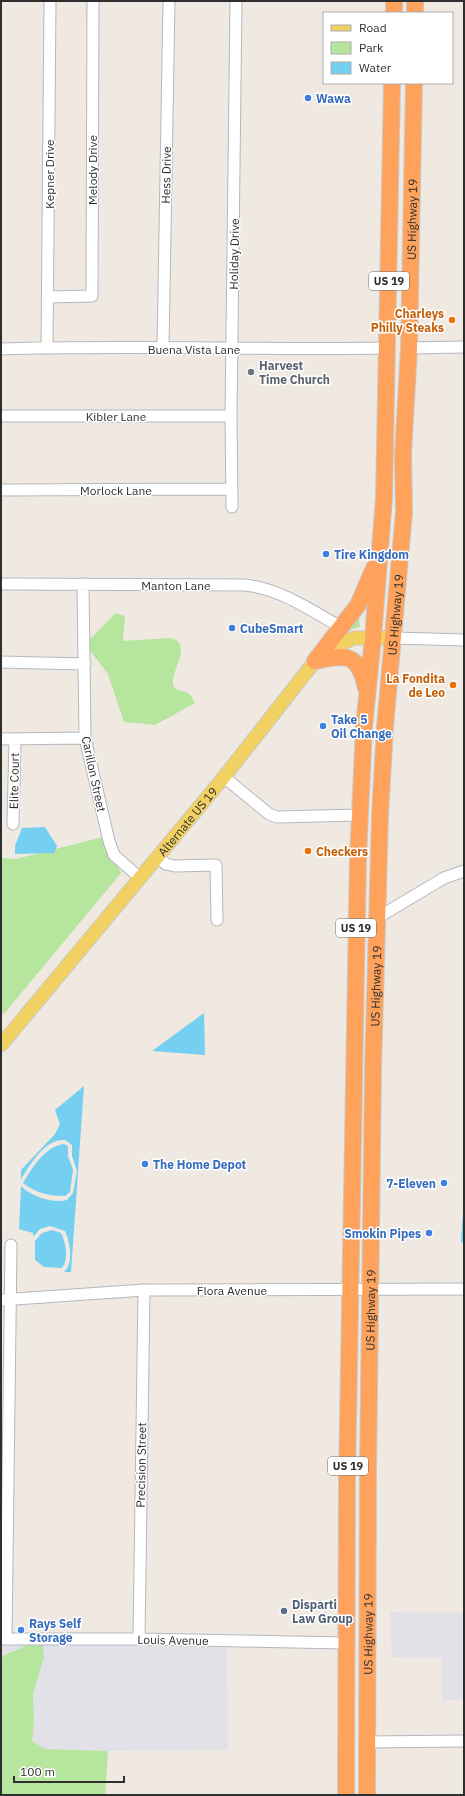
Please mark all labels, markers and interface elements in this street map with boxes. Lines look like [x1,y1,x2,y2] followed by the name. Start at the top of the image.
[323,12,453,84] legend
[359,20,387,35] text: Road
[359,40,384,55] text: Park
[359,60,392,75] text: Water
[316,91,351,106] place label: Wawa
[303,93,313,103] marker: Wawa
[85,135,100,205] street label: Melody Drive
[42,139,57,209] street label: Kepner Drive
[158,146,174,204] street label: Hess Drive
[403,179,420,260] street label: US Highway 19
[226,218,242,290] street label: Holiday Drive
[369,272,409,290] road number: US 19
[371,306,444,335] place label: Charleys Philly Steaks
[447,315,457,325] marker: Charleys Philly Steaks
[148,342,241,357] street label: Buena Vista Lane
[259,358,330,387] place label: Harvest Time Church
[246,367,256,377] marker: Harvest Time Church
[86,409,147,424] street label: Kibler Lane
[80,483,152,498] street label: Morlock Lane
[334,547,409,562] place label: Tire Kingdom
[321,549,331,559] marker: Tire Kingdom
[384,574,406,656] street label: US Highway 19
[141,578,211,593] street label: Manton Lane
[240,621,304,636] place label: CubeSmart
[227,623,237,633] marker: CubeSmart
[386,671,445,700] place label: La Fondita de Leo
[448,680,458,690] marker: La Fondita de Leo
[331,712,392,741] place label: Take 5 Oil Change
[318,721,328,731] marker: Take 5 Oil Change
[79,735,109,813] street label: Carillon Street
[6,753,22,809] street label: Elite Court
[154,784,220,859] street label: Alternate US 19
[316,844,368,859] place label: Checkers
[303,846,313,856] marker: Checkers
[336,919,376,937] road number: US 19
[367,945,384,1027] street label: US Highway 19
[153,1157,247,1172] place label: The Home Depot
[140,1159,150,1169] marker: The Home Depot
[386,1176,436,1191] place label: 7-Eleven
[439,1178,449,1188] marker: 7-Eleven
[344,1226,421,1241] place label: Smokin Pipes
[424,1228,434,1238] marker: Smokin Pipes
[362,1269,378,1351] street label: US Highway 19
[197,1283,268,1298] street label: Flora Avenue
[133,1422,149,1508] street label: Precision Street
[328,1457,368,1475] road number: US 19
[360,1593,375,1675] street label: US Highway 19
[292,1597,353,1626] place label: Disparti Law Group
[279,1606,289,1616] marker: Disparti Law Group
[29,1616,82,1645] place label: Rays Self Storage
[16,1625,26,1635] marker: Rays Self Storage
[137,1632,209,1648] street label: Louis Avenue
[14,1758,124,1784] scale bar
[20,1764,55,1779] text: 100 m

